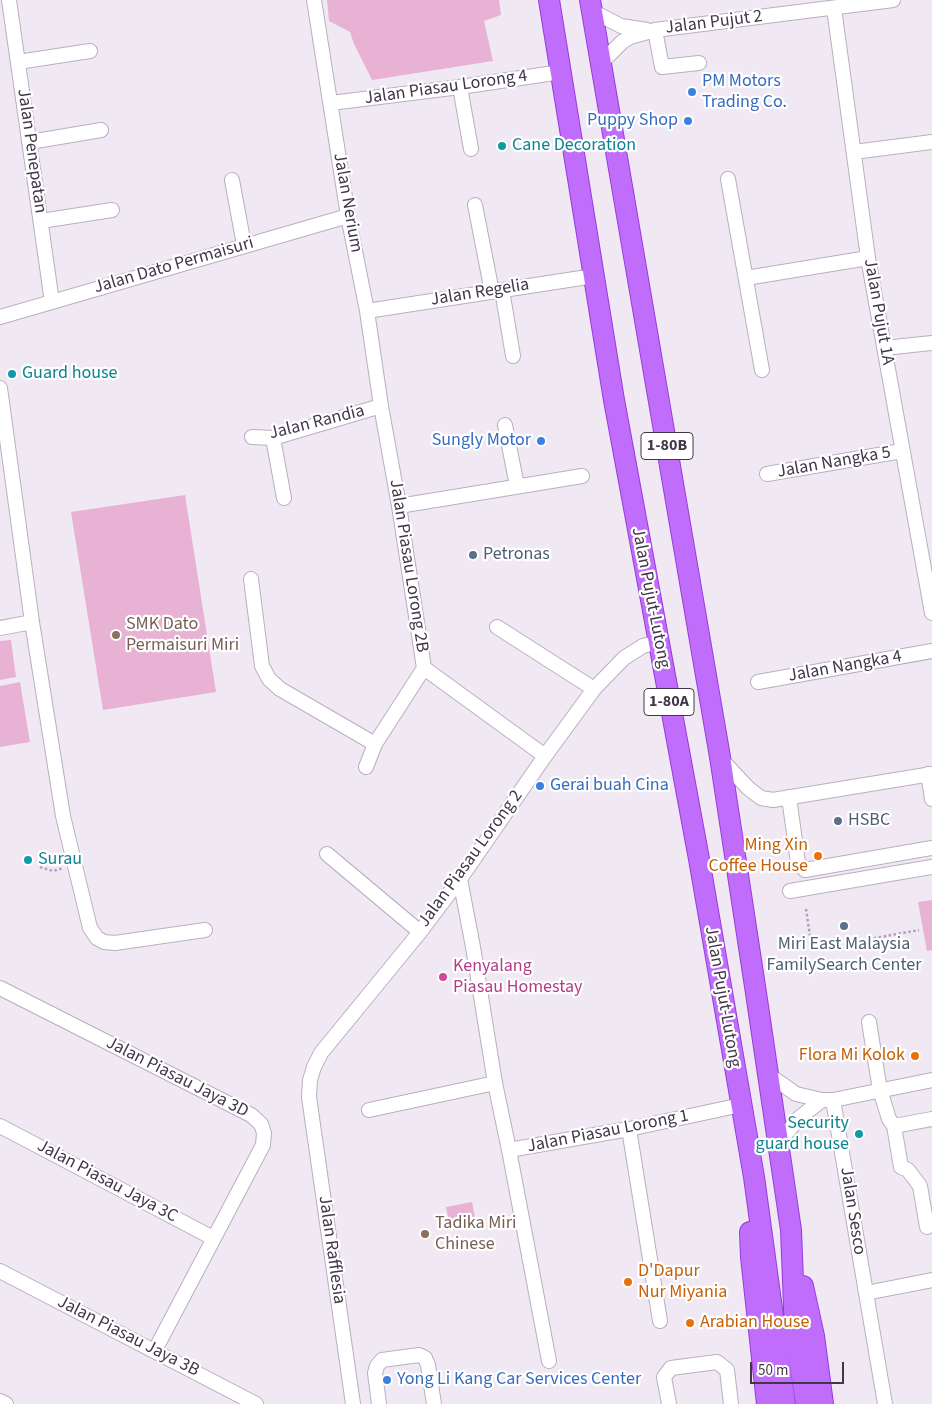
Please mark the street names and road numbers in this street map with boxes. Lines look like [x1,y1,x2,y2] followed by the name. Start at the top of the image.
[664,6,764,40] street label: Jalan Pujut 2
[363,66,529,110] street label: Jalan Piasau Lorong 4
[12,87,50,215] street label: Jalan Penepatan
[328,152,366,254] street label: Jalan Nerium
[92,233,256,299] street label: Jalan Dato Permaisuri
[858,257,898,367] street label: Jalan Pujut 1A
[429,275,531,311] street label: Jalan Regelia
[267,401,367,445] street label: Jalan Randia
[641,432,693,460] road number: 1-80B
[776,442,892,484] street label: Jalan Nangka 5
[384,478,432,654] street label: Jalan Piasau Lorong 2B
[626,526,674,670] street label: Jalan Pujut-Lutong
[787,646,903,688] street label: Jalan Nangka 4
[644,689,694,716] road number: 1-80A
[414,786,528,932] street label: Jalan Piasau Lorong 2
[699,925,745,1069] street label: Jalan Pujut-Lutong
[102,1033,252,1123] street label: Jalan Piasau Jaya 3D
[525,1106,691,1158] street label: Jalan Piasau Lorong 1
[33,1136,181,1228] street label: Jalan Piasau Jaya 3C
[834,1166,870,1256] street label: Jalan Sesco
[313,1195,349,1305] street label: Jalan Rafflesia
[53,1292,203,1382] street label: Jalan Piasau Jaya 3B

